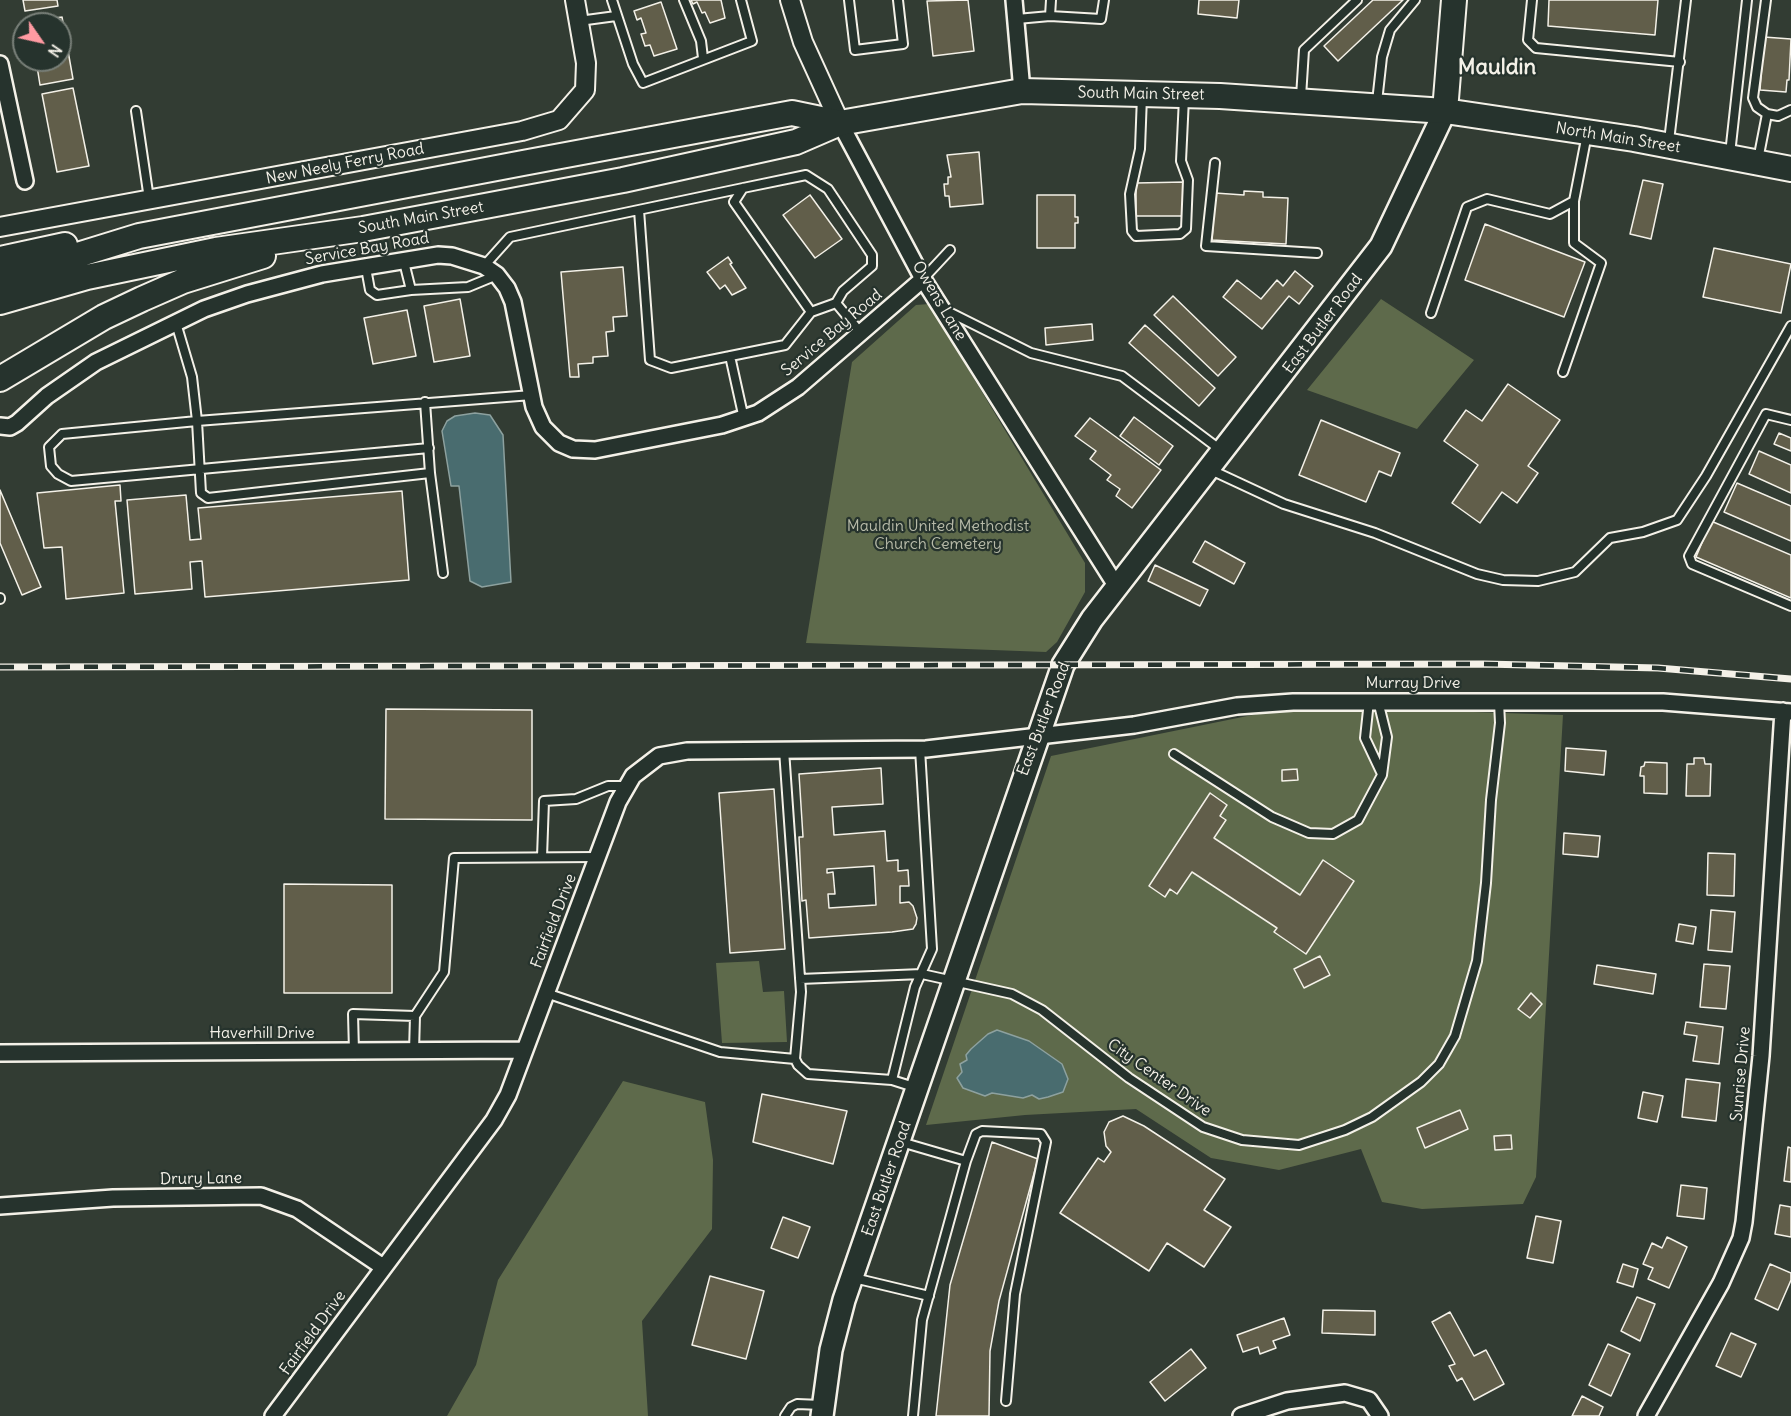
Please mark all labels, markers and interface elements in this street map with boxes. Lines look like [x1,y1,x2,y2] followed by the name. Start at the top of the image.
[12,12,72,72] north arrow
[44,41,67,61] text: N
[1458,55,1536,81] district label: Mauldin
[1077,83,1205,105] street label: South Main Street
[1554,119,1682,157] street label: North Main Street
[264,139,426,189] street label: New Neely Ferry Road
[357,198,485,238] street label: South Main Street
[303,229,431,269] street label: Service Bay Road
[908,258,970,344] street label: Owens Lane
[1279,270,1367,378] street label: East Butler Road
[778,285,886,381] street label: Service Bay Road
[847,516,1029,554] park label: Mauldin United Methodist Church Cemetery
[1014,660,1074,778] street label: East Butler Road
[1366,673,1460,693] street label: Murray Drive
[527,871,581,971] street label: Fairfield Drive
[209,1023,315,1043] street label: Haverhill Drive
[1727,1026,1755,1122] street label: Sunrise Drive
[1103,1035,1215,1121] street label: City Center Drive
[858,1119,916,1239] street label: East Butler Road
[160,1169,242,1189] street label: Drury Lane
[276,1287,350,1379] street label: Fairfield Drive

